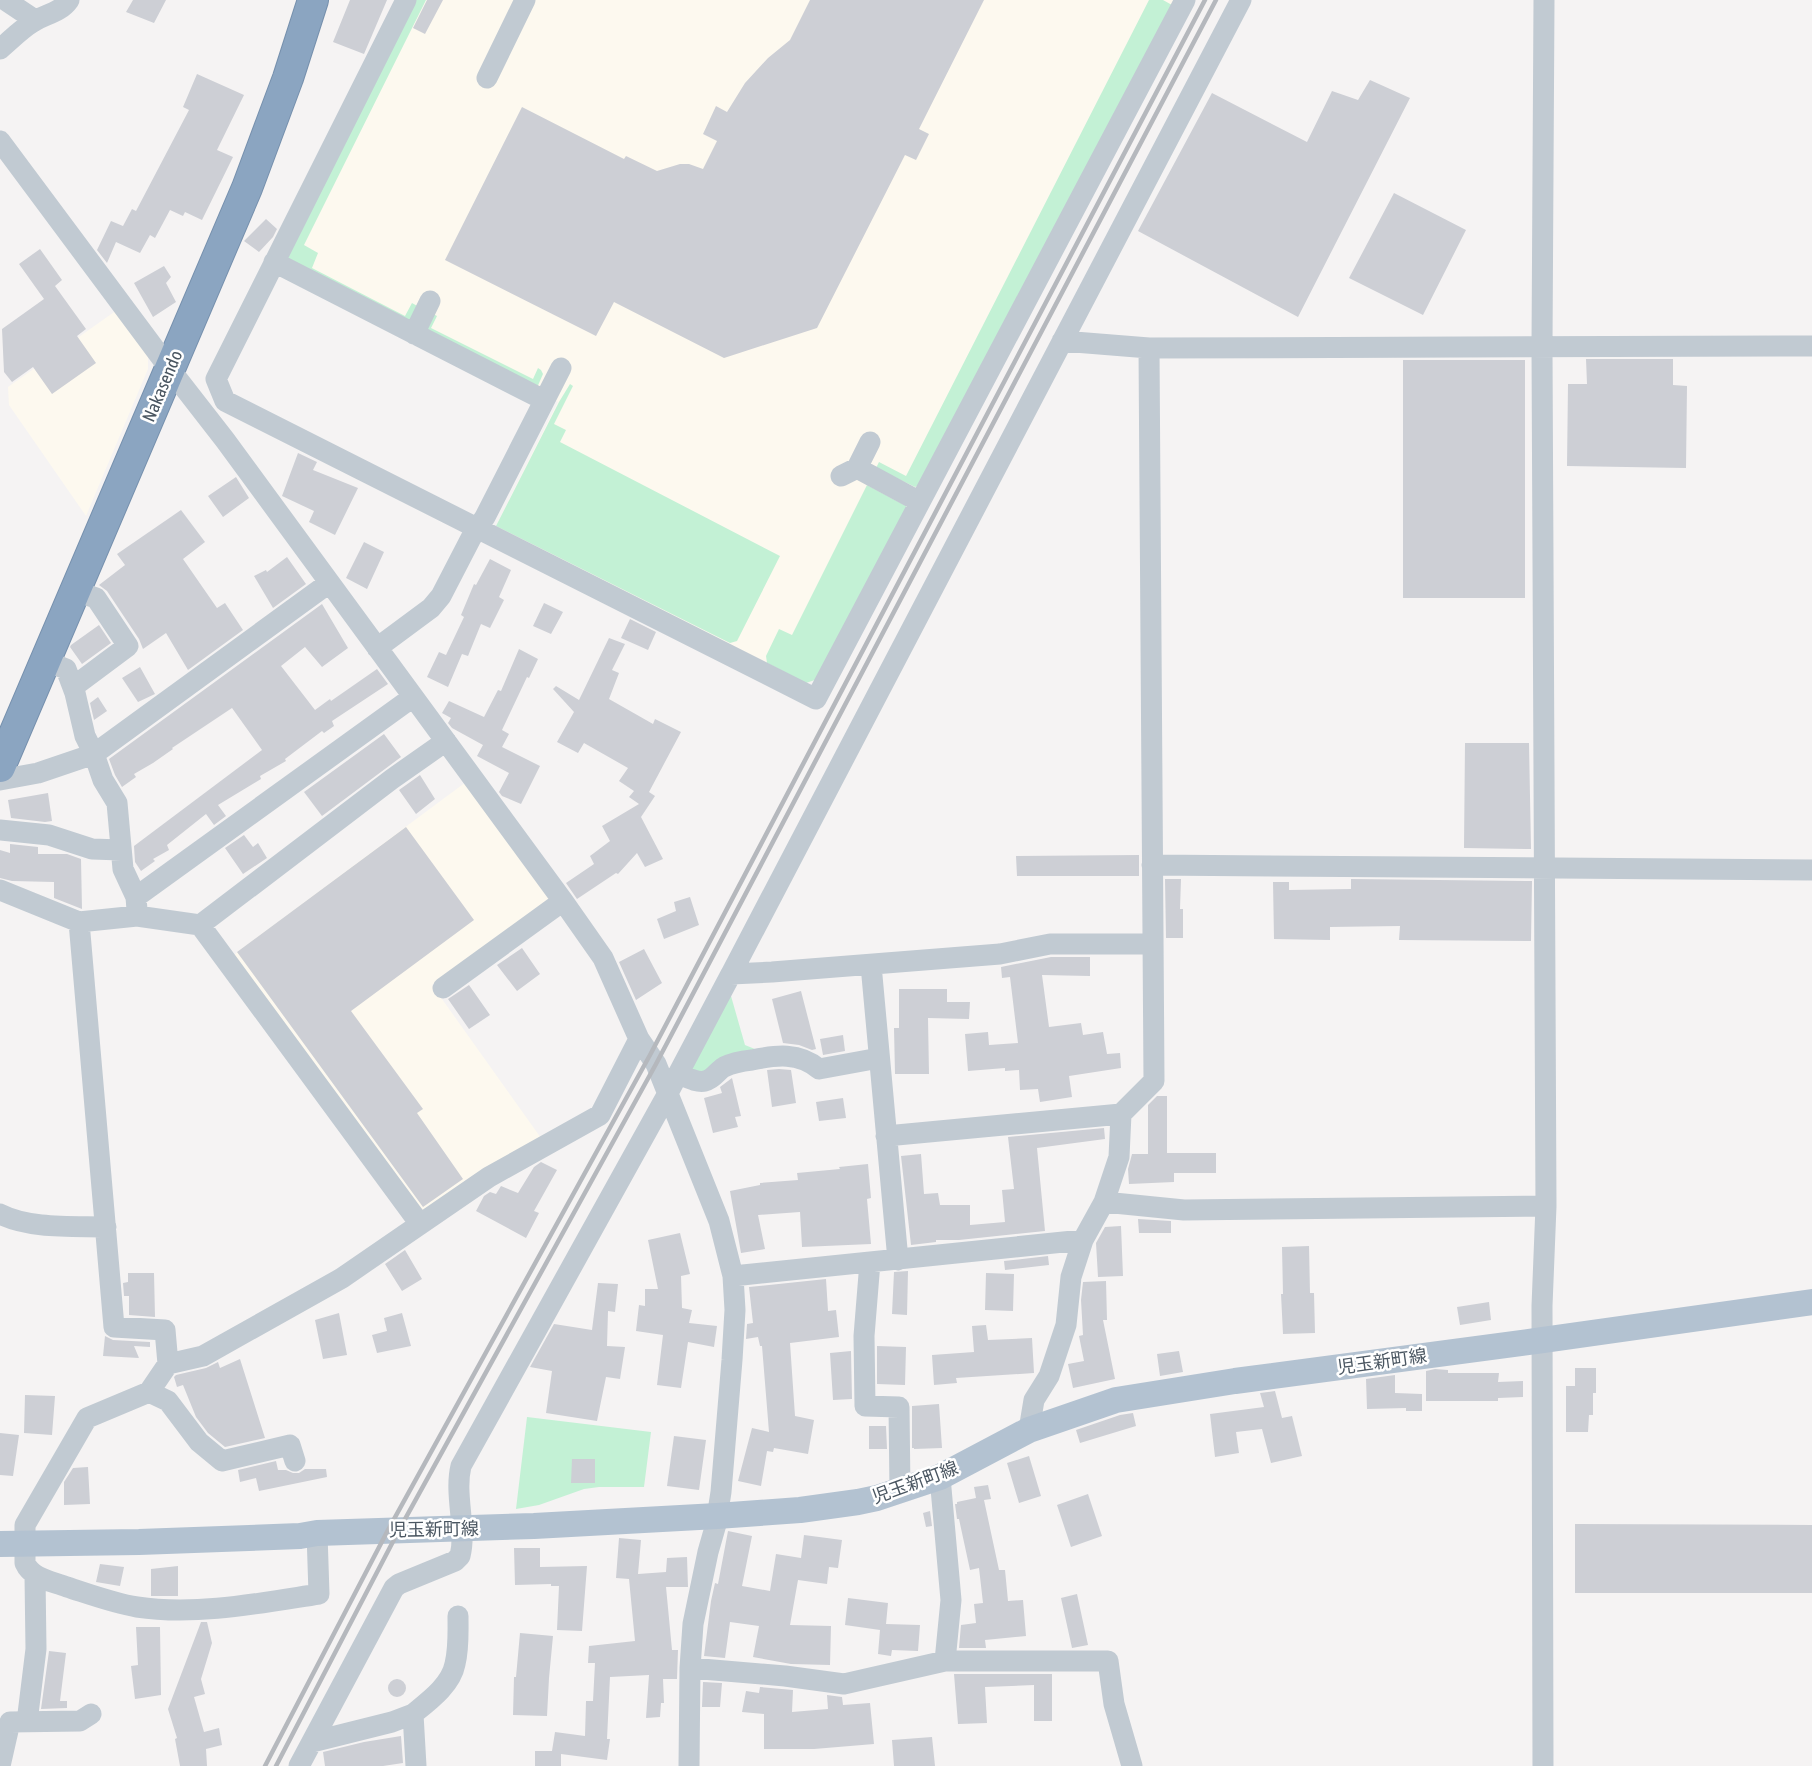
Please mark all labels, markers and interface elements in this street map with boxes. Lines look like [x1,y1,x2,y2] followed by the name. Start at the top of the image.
[138,347,186,425] street label: Nakasendo
[1336,1344,1428,1378] street label: 児玉新町線
[869,1457,961,1507] street label: 児玉新町線
[389,1518,479,1540] street label: 児玉新町線

